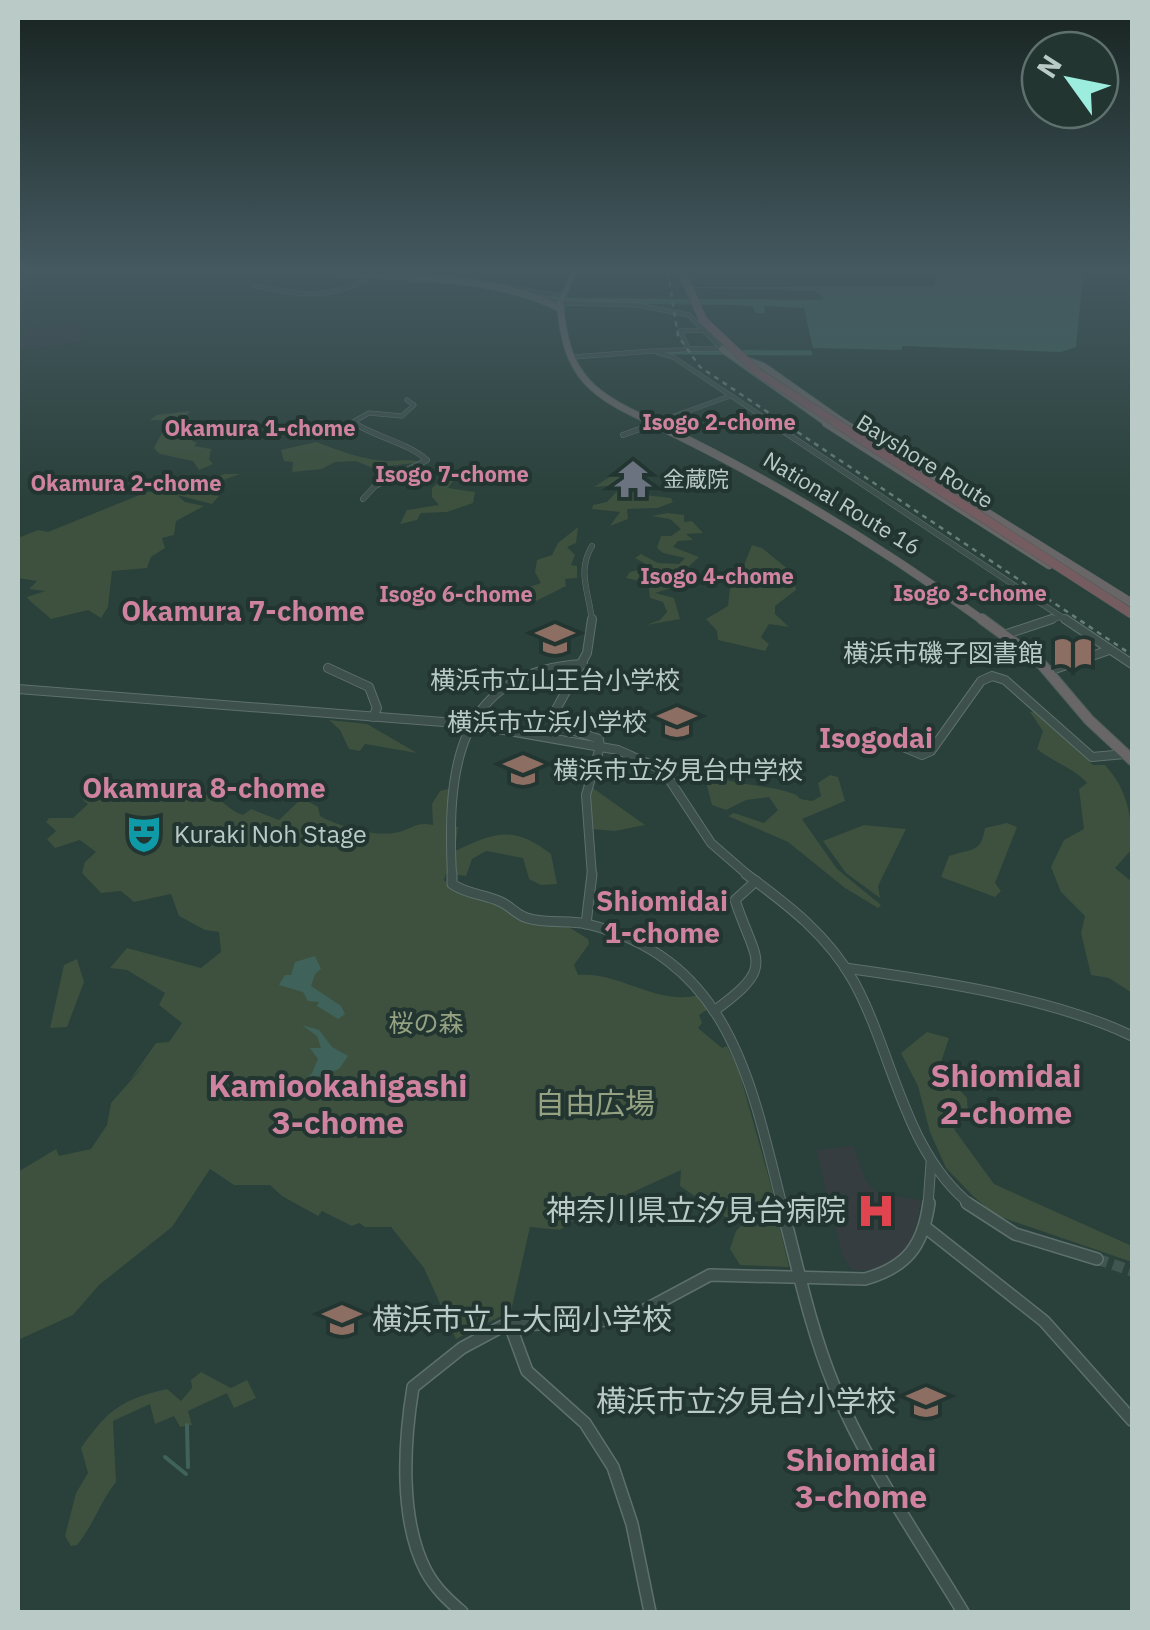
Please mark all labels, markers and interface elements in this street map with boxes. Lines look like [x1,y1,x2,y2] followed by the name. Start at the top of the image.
[1020,30,1120,130] north arrow
[1028,48,1070,85] text: N
[642,407,796,436] district label: Isogo 2-chome
[851,407,999,514] street label: Bayshore Route
[164,413,356,442] district label: Okamura 1-chome
[758,444,926,561] street label: National Route 16
[612,458,654,500] temple icon: 金蔵院
[375,459,529,488] district label: Isogo 7-chome
[663,464,729,493] place label: 金蔵院
[30,468,222,497] district label: Okamura 2-chome
[640,561,794,590] district label: Isogo 4-chome
[893,578,1047,607] district label: Isogo 3-chome
[379,579,533,608] district label: Isogo 6-chome
[121,592,365,629] district label: Okamura 7-chome
[534,618,576,660] school or university icon: 横浜市立山王台小学校
[1052,632,1094,674] library icon: 横浜市磯子図書館
[843,636,1043,669] place label: 横浜市磯子図書館
[430,663,680,696] place label: 横浜市立山王台小学校
[656,701,698,743] school or university icon: 横浜市立浜小学校
[447,705,647,738] place label: 横浜市立浜小学校
[819,719,933,756] district label: Isogodai
[502,749,544,791] school or university icon: 横浜市立汐見台中学校
[553,753,803,786] place label: 横浜市立汐見台中学校
[82,769,326,806] district label: Okamura 8-chome
[123,813,165,855] theatre icon: Kuraki Noh Stage
[174,817,367,850] place label: Kuraki Noh Stage
[596,882,728,951] district label: Shiomidai 1-chome
[388,1006,464,1039] park label: 桜の森
[931,1054,1081,1133] district label: Shiomidai 2-chome
[208,1064,468,1143] district label: Kamiookahigashi 3-chome
[535,1083,655,1122] park label: 自由広場
[546,1190,846,1229] place label: 神奈川県立汐見台病院
[855,1190,897,1232] hospital icon: 神奈川県立汐見台病院
[321,1299,363,1341] school or university icon: 横浜市立上大岡小学校
[372,1299,672,1338] place label: 横浜市立上大岡小学校
[596,1381,896,1420] place label: 横浜市立汐見台小学校
[905,1381,947,1423] school or university icon: 横浜市立汐見台小学校
[786,1438,936,1517] district label: Shiomidai 3-chome

